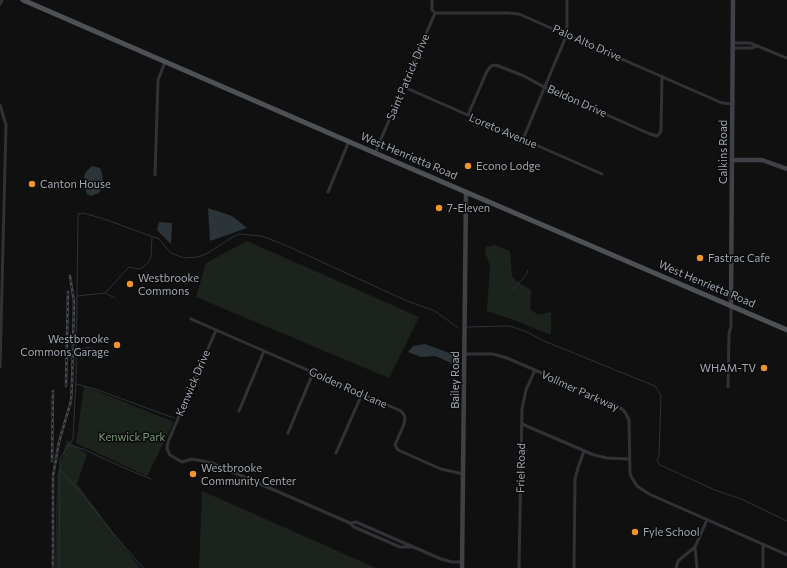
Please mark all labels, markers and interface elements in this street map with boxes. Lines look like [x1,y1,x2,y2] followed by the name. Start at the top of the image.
[550,22,624,64] street label: Palo Alto Drive
[384,32,432,122] street label: Saint Patrick Drive
[545,82,609,120] street label: Beldon Drive
[467,111,539,151] street label: Loreto Avenue
[716,120,730,184] street label: Calkins Road
[359,130,459,182] street label: West Henrietta Road
[476,159,540,173] place label: Econo Lodge
[463,161,473,171] marker: Econo Lodge
[40,177,111,191] place label: Canton House
[27,179,37,189] marker: Canton House
[447,201,490,215] place label: 7-Eleven
[434,203,444,213] marker: 7-Eleven
[708,251,770,265] place label: Fastrac Cafe
[695,253,705,263] marker: Fastrac Cafe
[657,258,757,310] street label: West Henrietta Road
[138,271,199,297] place label: Westbrooke Commons
[125,279,135,289] marker: Westbrooke Commons
[20,332,109,358] place label: Westbrooke Commons Garage
[112,340,122,350] marker: Westbrooke Commons Garage
[173,348,213,418] street label: Kenwick Drive
[448,351,462,409] street label: Bailey Road
[700,361,756,375] place label: WHAM-TV
[759,363,769,373] marker: WHAM-TV
[307,365,389,411] street label: Golden Rod Lane
[539,368,621,414] street label: Vollmer Parkway
[98,430,166,444] park label: Kenwick Park
[514,443,528,493] street label: Friel Road
[201,461,296,487] place label: Westbrooke Community Center
[188,469,198,479] marker: Westbrooke Community Center
[643,525,700,539] place label: Fyle School
[630,527,640,537] marker: Fyle School

